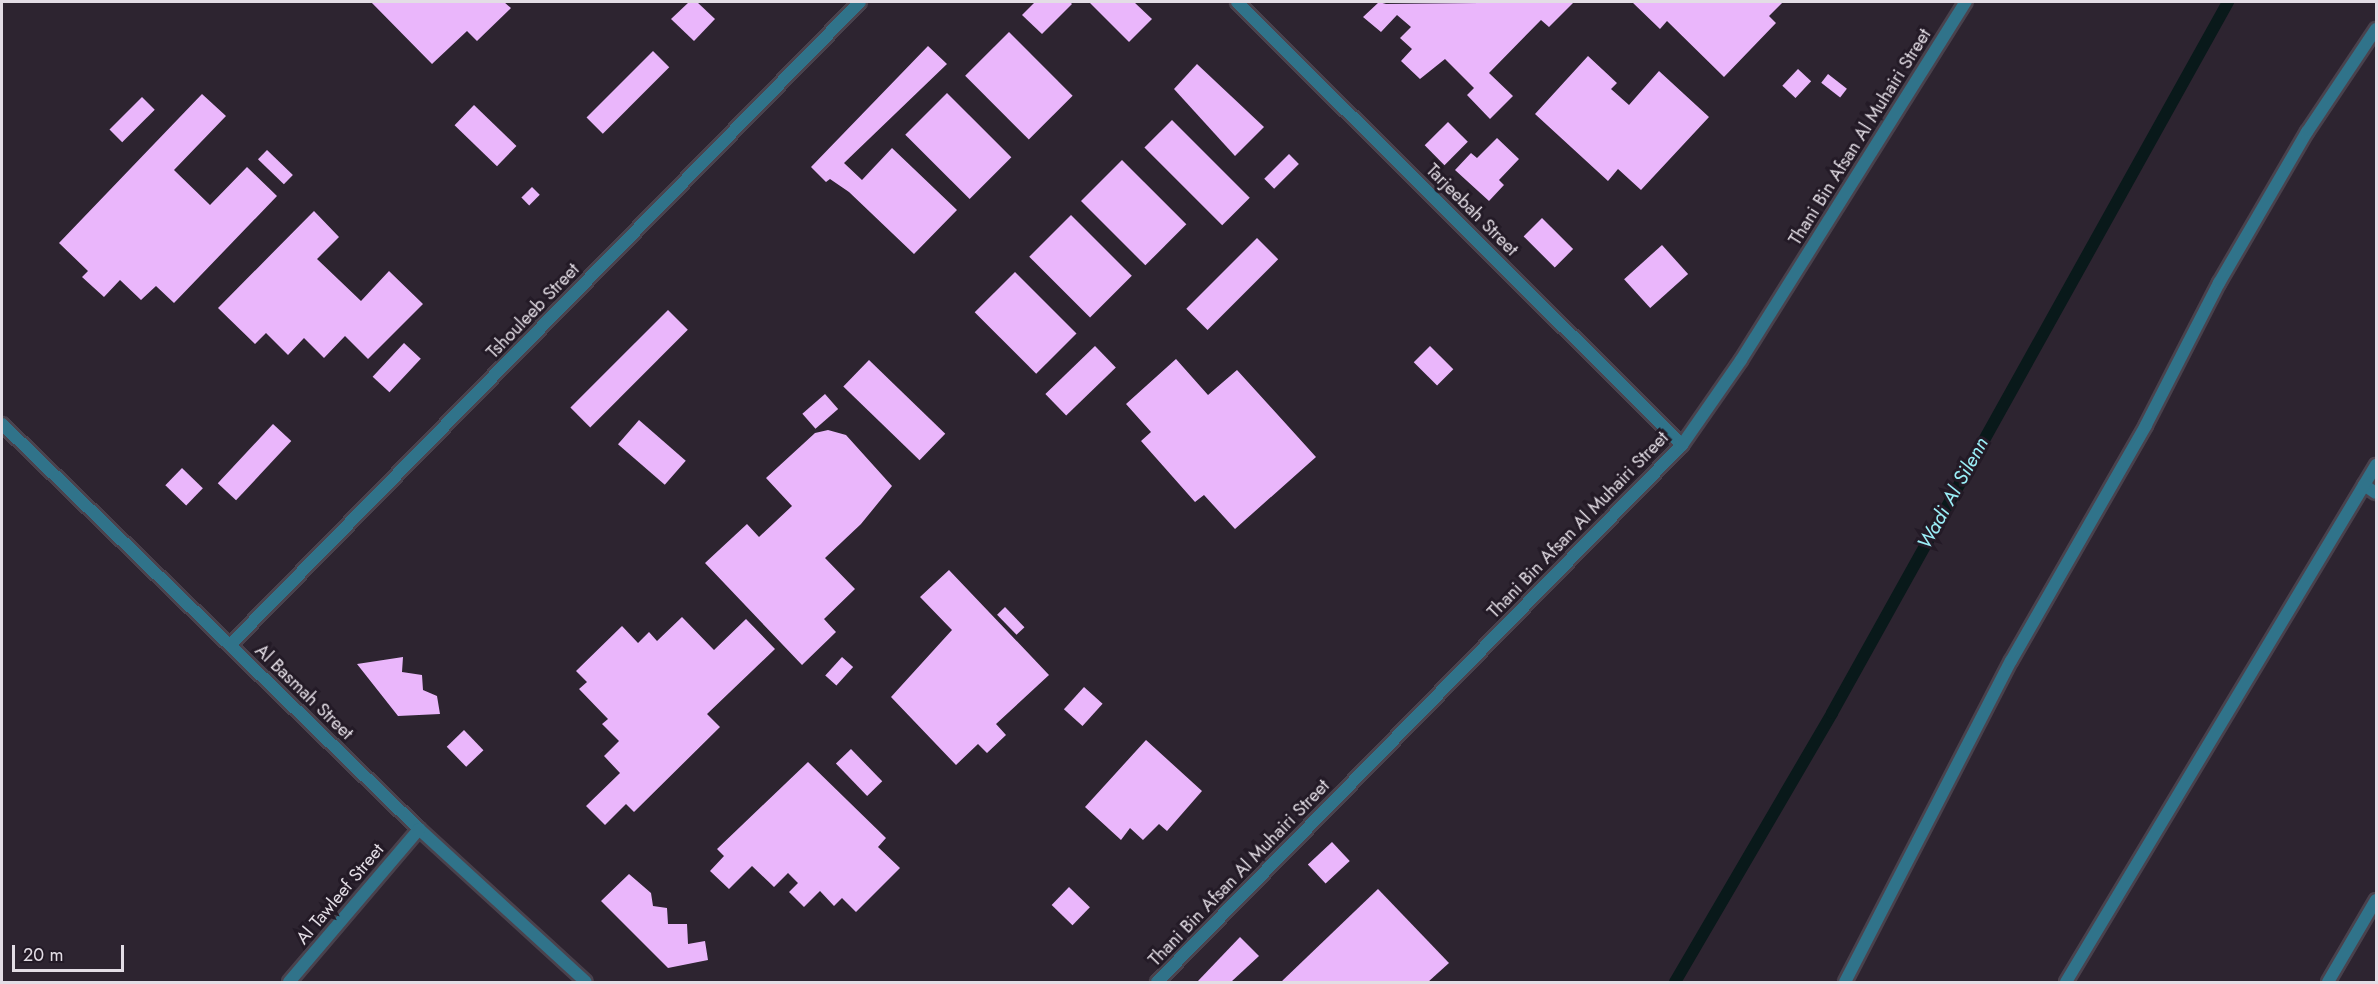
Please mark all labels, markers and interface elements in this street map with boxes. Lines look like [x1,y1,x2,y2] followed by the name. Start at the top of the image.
[1784,25,1936,249] street label: Thani Bin Afsan Al Muhairi Street
[1422,160,1522,260] street label: Tarjeebah Street
[482,259,584,363] street label: Tshouleeb Street
[1483,427,1673,623] street label: Thani Bin Afsan Al Muhairi Street
[1912,433,1994,553] water label: Wadi Al Silenn
[251,640,357,744] street label: Al Basmah Street
[1144,775,1334,971] street label: Thani Bin Afsan Al Muhairi Street
[292,839,388,949] street label: Al Tawleef Street
[15,933,128,971] scale bar
[23,942,63,968] text: 20 m

